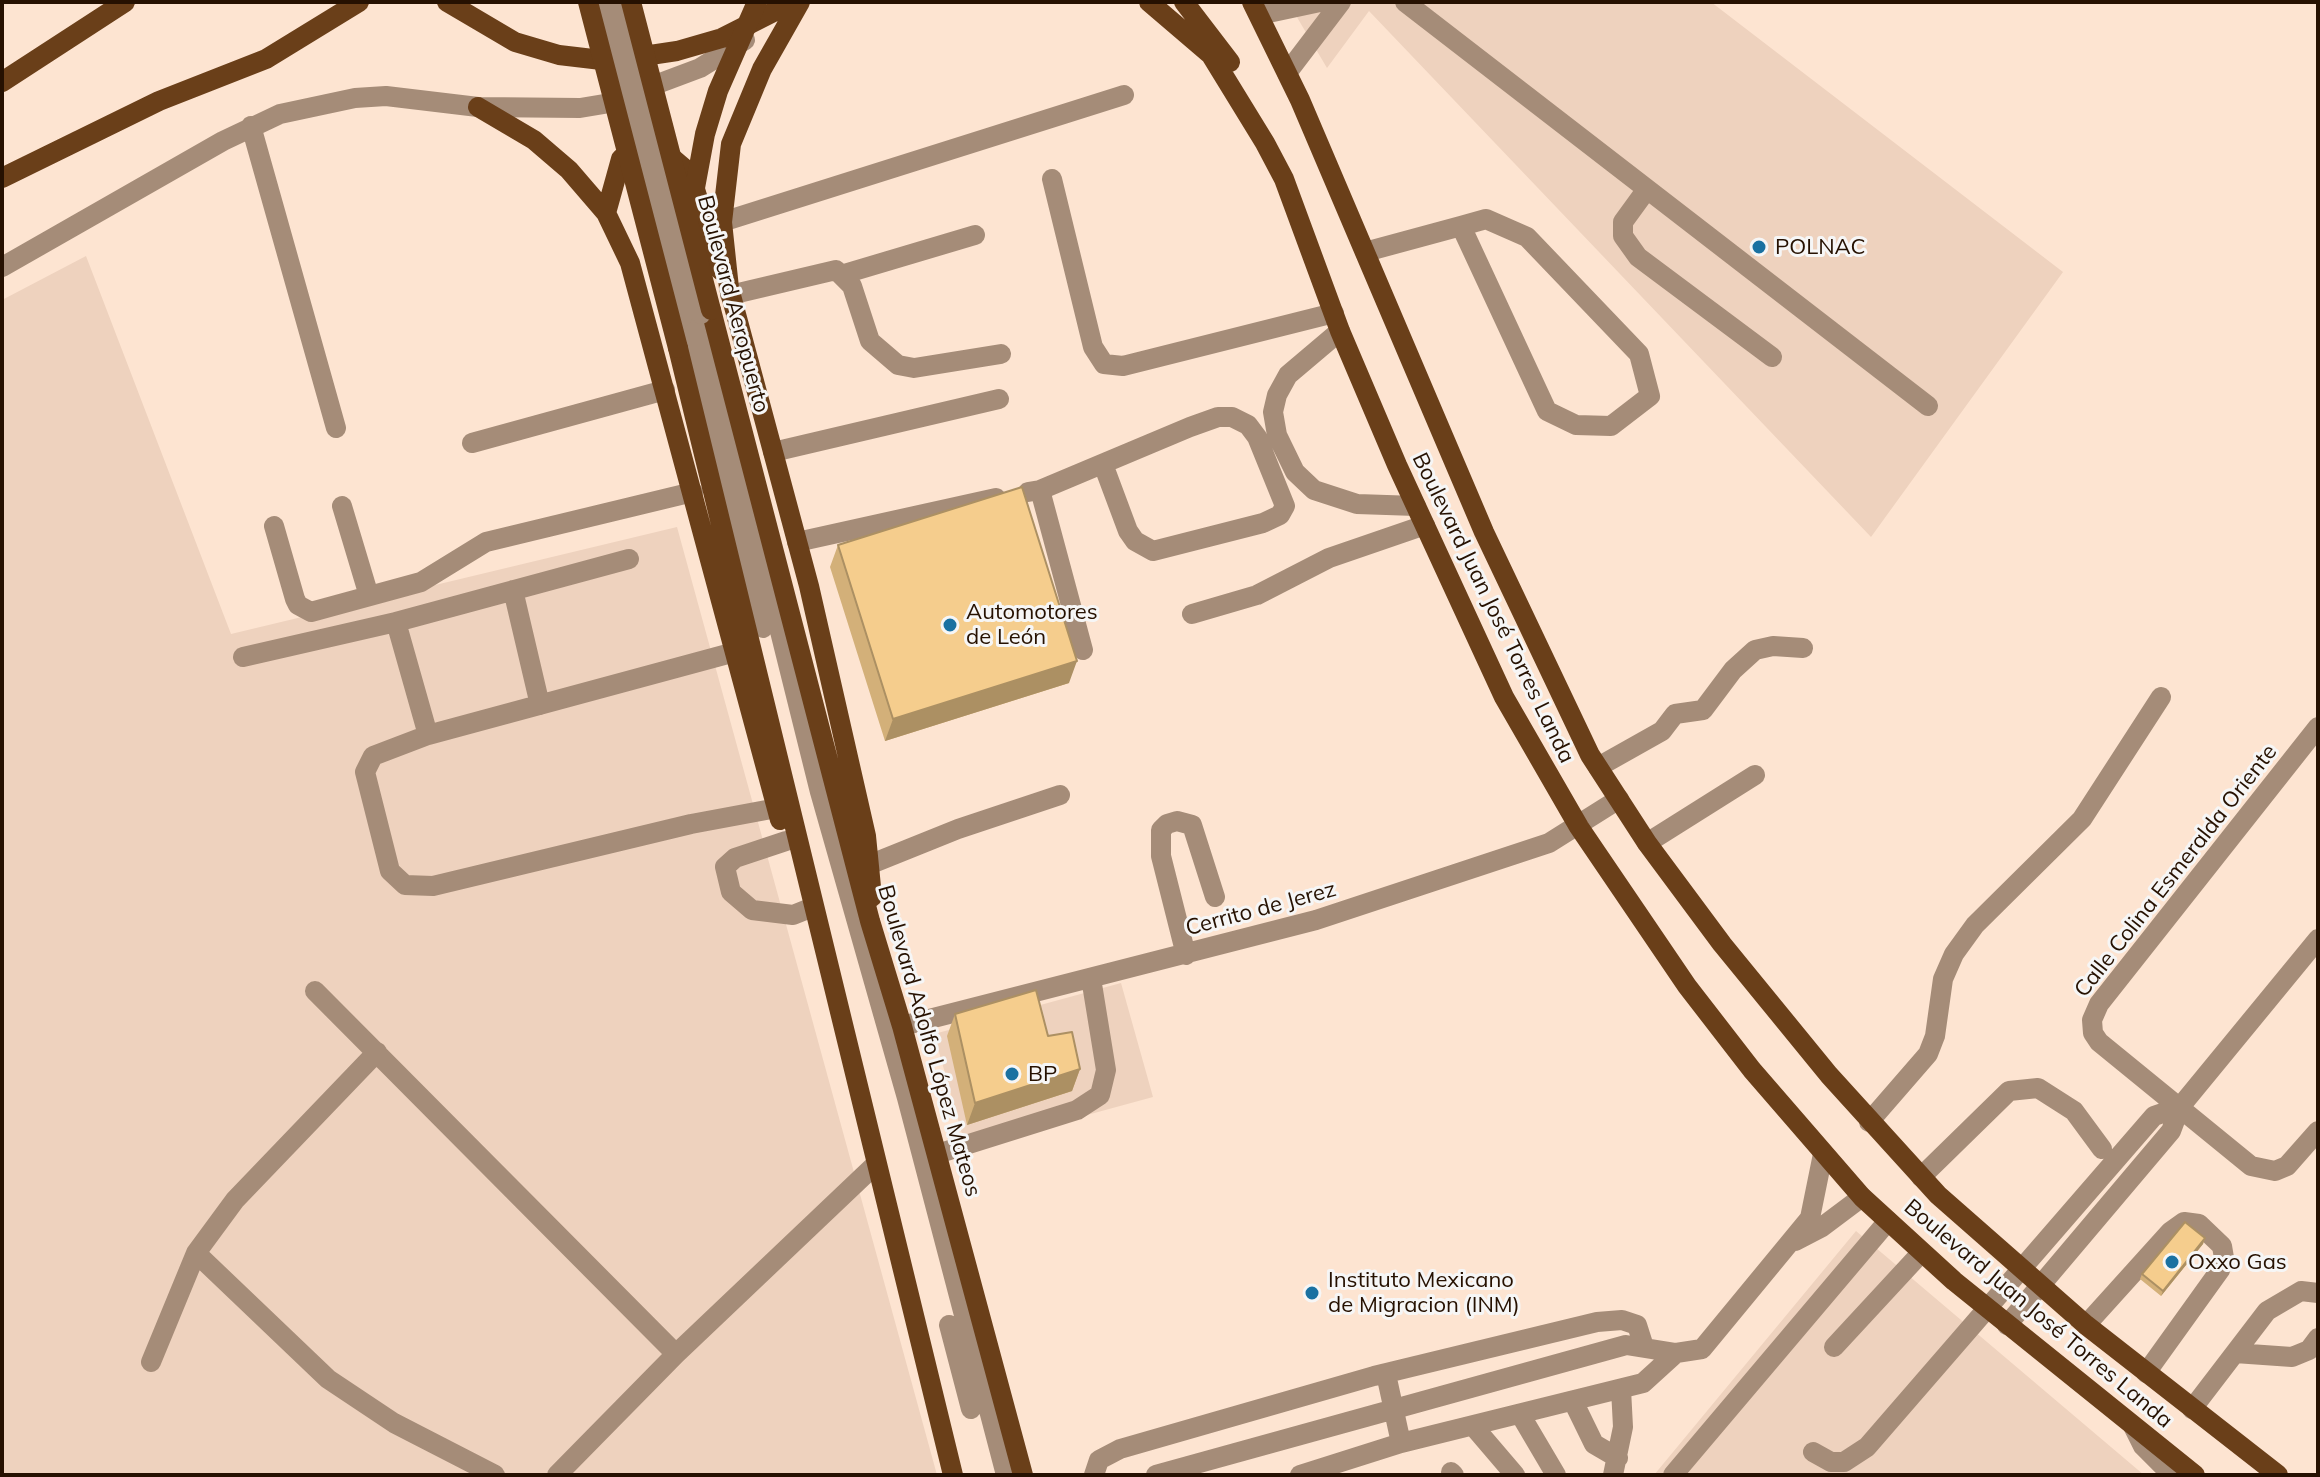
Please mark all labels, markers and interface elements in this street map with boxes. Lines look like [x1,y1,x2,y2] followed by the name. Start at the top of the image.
[691,193,775,415] street label: Boulevard Aeropuerto
[1775,234,1866,260] place label: POLNAC
[1750,238,1768,256] marker: POLNAC
[1406,449,1580,767] street label: Boulevard Juan José Torres Landa
[966,599,1098,650] place label: Automotores de León
[941,616,959,634] marker: Automotores de León
[2069,739,2283,1003] street label: Calle Colina Esmeralda Oriente
[1183,876,1339,942] street label: Cerrito de Jerez
[872,882,986,1200] street label: Boulevard Adolfo López Mateos
[1028,1061,1057,1087] place label: BP
[1003,1065,1021,1083] marker: BP
[1899,1194,2177,1434] street label: Boulevard Juan José Torres Landa
[2188,1249,2287,1275] place label: Oxxo Gas
[2163,1253,2181,1271] marker: Oxxo Gas
[1328,1267,1520,1318] place label: Instituto Mexicano de Migracion (INM)
[1303,1284,1321,1302] marker: Instituto Mexicano de Migracion (INM)

